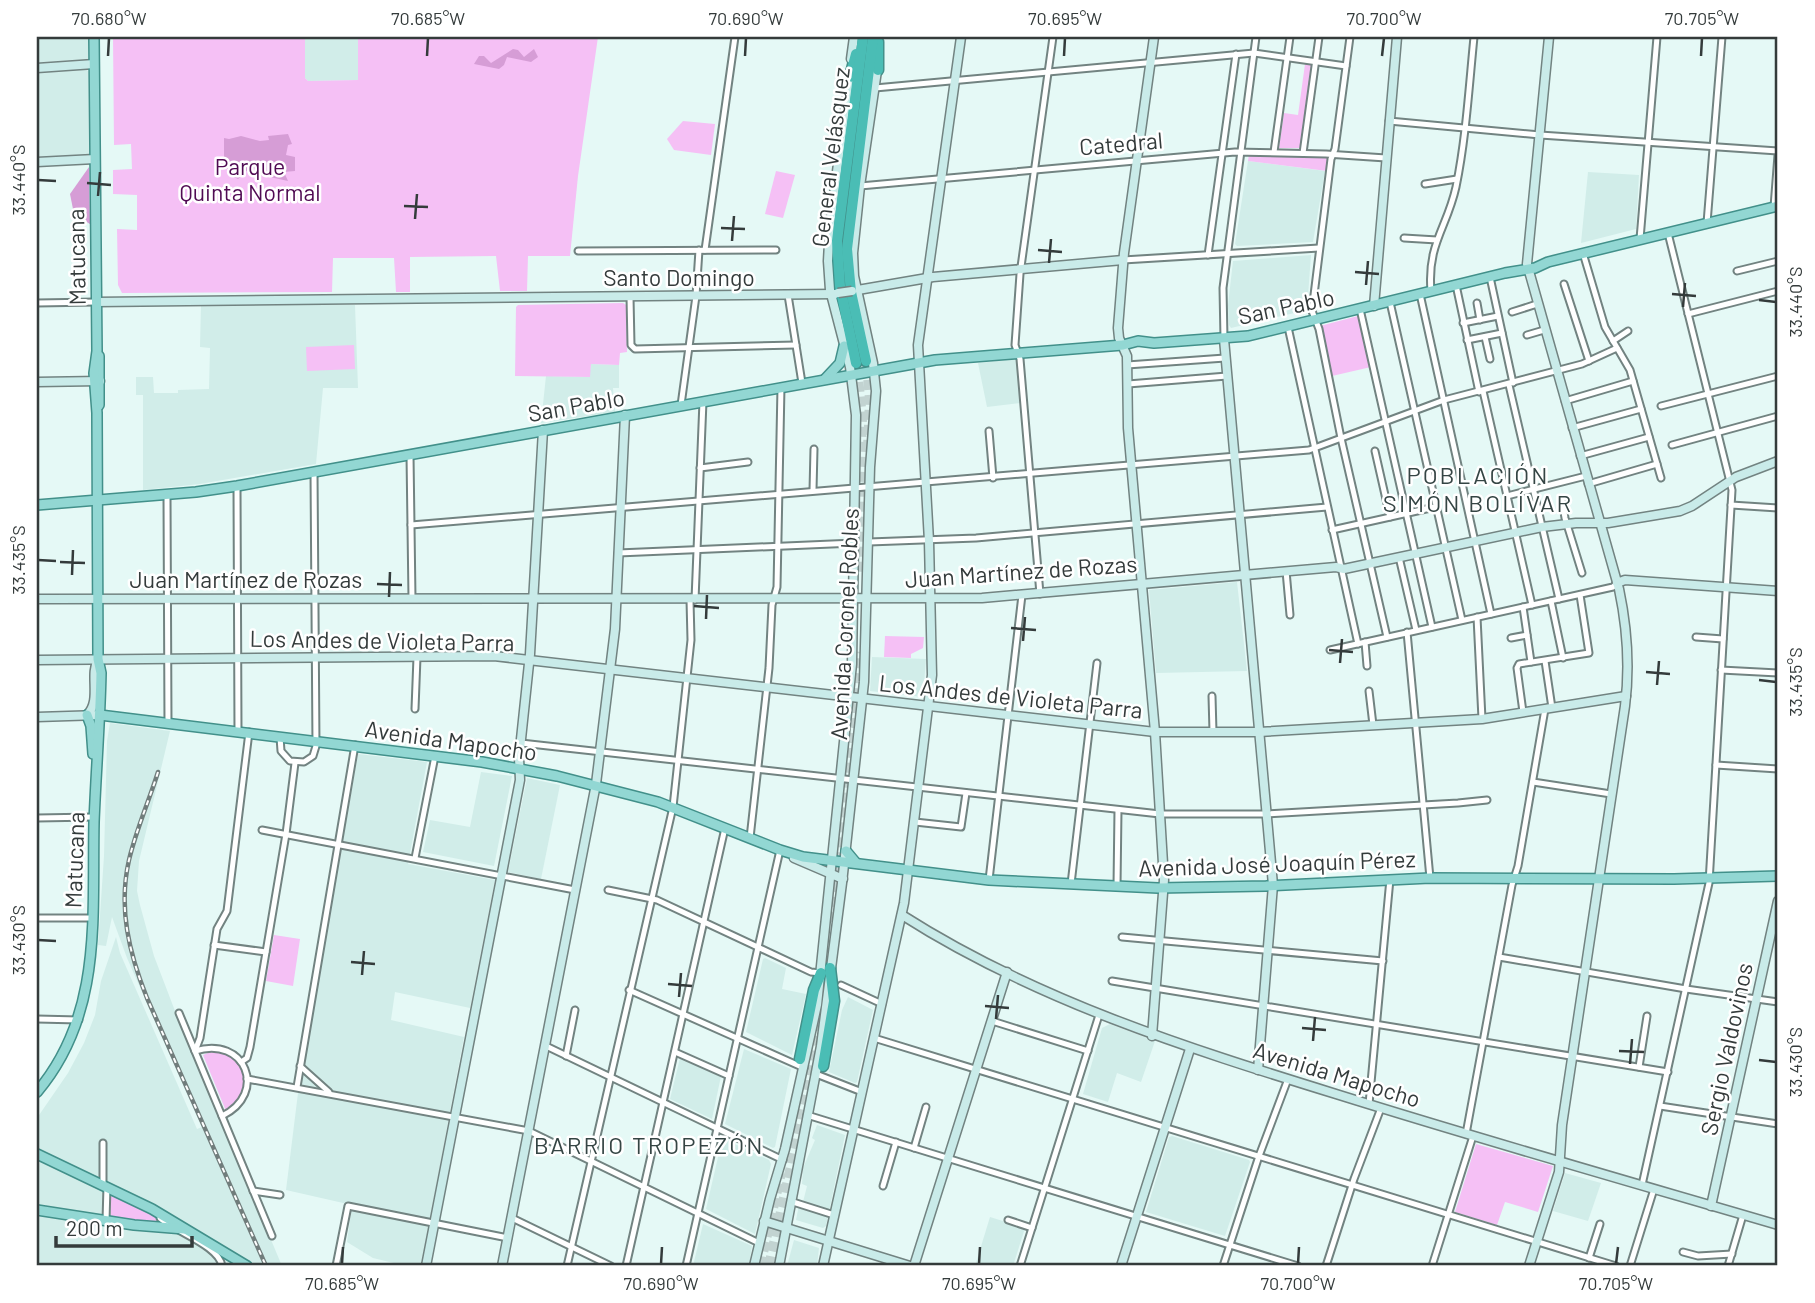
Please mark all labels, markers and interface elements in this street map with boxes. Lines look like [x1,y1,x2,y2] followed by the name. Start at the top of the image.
[71,7,147,29] text: 70.680°W
[391,7,465,29] text: 70.685°W
[708,7,784,29] text: 70.690°W
[1028,7,1102,29] text: 70.695°W
[1346,7,1422,29] text: 70.700°W
[1665,7,1739,29] text: 70.705°W
[805,65,855,249] street label: General Velásquez
[1078,125,1164,161] street label: Catedral
[7,145,29,215] text: 33.440°S
[179,152,321,206] park label: Parque Quinta Normal
[61,208,91,306] street label: Matucana
[603,263,755,291] street label: Santo Domingo
[1784,267,1806,337] text: 33.440°S
[1235,282,1337,330] street label: San Pablo
[525,383,627,427] street label: San Pablo
[1383,460,1573,517] district label: POBLACIÓN SIMÓN BOLÍVAR
[824,507,864,741] street label: Avenida Coronel Robles
[7,525,29,595] text: 33.435°S
[904,549,1138,593] street label: Juan Martínez de Rozas
[130,565,362,593] street label: Juan Martínez de Rozas
[249,624,515,656] street label: Los Andes de Violeta Parra
[1784,647,1806,717] text: 33.435°S
[878,668,1144,724] street label: Los Andes de Violeta Parra
[363,714,539,766] street label: Avenida Mapocho
[58,811,90,909] street label: Matucana
[1138,844,1416,882] street label: Avenida José Joaquín Pérez
[7,905,29,975] text: 33.430°S
[1694,960,1758,1138] street label: Sergio Valdovinos
[1784,1027,1806,1097] text: 33.430°S
[1250,1035,1424,1113] street label: Avenida Mapocho
[534,1130,764,1159] district label: BARRIO TROPEZÓN
[56,1205,192,1249] scale bar
[66,1215,123,1240] text: 200 m
[305,1272,379,1294] text: 70.685°W
[623,1272,699,1294] text: 70.690°W
[942,1272,1016,1294] text: 70.695°W
[1260,1272,1336,1294] text: 70.700°W
[1579,1272,1653,1294] text: 70.705°W

